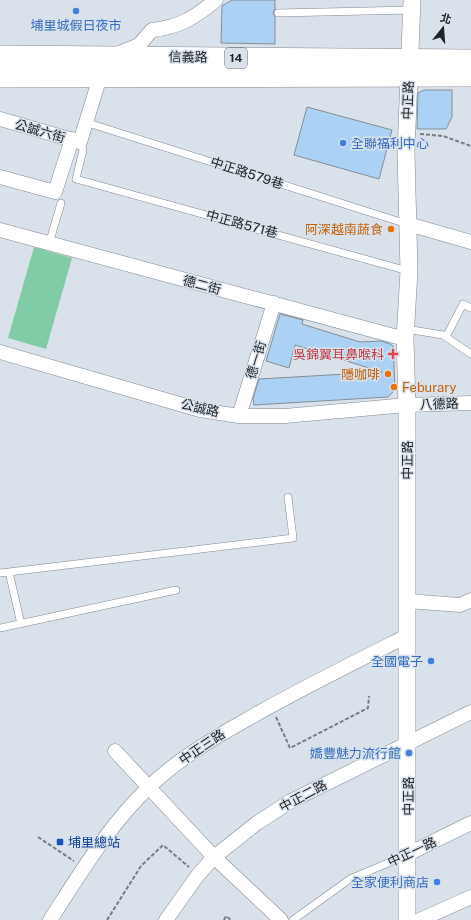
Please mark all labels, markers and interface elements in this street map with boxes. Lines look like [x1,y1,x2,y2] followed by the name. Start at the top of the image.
[71,6,81,16] marker: 埔里城假日夜市
[423,8,463,48] north arrow
[439,11,453,26] text: 北
[30,18,122,33] place label: 埔里城假日夜市
[225,48,247,68] road number: 14
[168,49,208,65] street label: 信義路
[400,80,416,120] street label: 中正路
[13,117,67,145] street label: 公誠六街
[351,136,429,151] place label: 全聯福利中心
[338,138,348,148] marker: 全聯福利中心
[209,154,285,192] street label: 中正路579巷
[204,207,280,241] street label: 中正路571巷
[305,222,383,237] place label: 阿深越南蔬食
[386,224,396,234] marker: 阿深越南蔬食
[181,273,223,297] street label: 德二街
[243,339,269,381] street label: 德一街
[293,347,384,362] place label: 吳錦翼耳鼻喉科
[387,348,399,360] marker: 吳錦翼耳鼻喉科
[341,367,380,382] place label: 隱咖啡
[383,369,393,379] marker: 隱咖啡
[402,380,457,395] place label: Feburary
[389,382,399,392] marker: Feburary
[179,396,221,420] street label: 公誠路
[419,396,459,412] street label: 八德路
[400,440,415,480] street label: 中正路
[371,654,423,669] place label: 全國電子
[426,656,436,666] marker: 全國電子
[176,726,228,768] street label: 中正三路
[310,746,401,761] place label: 嬌豐魅力流行館
[404,748,414,758] marker: 嬌豐魅力流行館
[401,776,416,816] street label: 中正路
[277,777,329,815] street label: 中正二路
[385,834,439,870] street label: 中正一路
[68,835,120,850] place label: 埔里總站
[55,837,65,847] marker: 埔里總站
[351,875,429,890] place label: 全家便利商店
[432,877,442,887] marker: 全家便利商店

